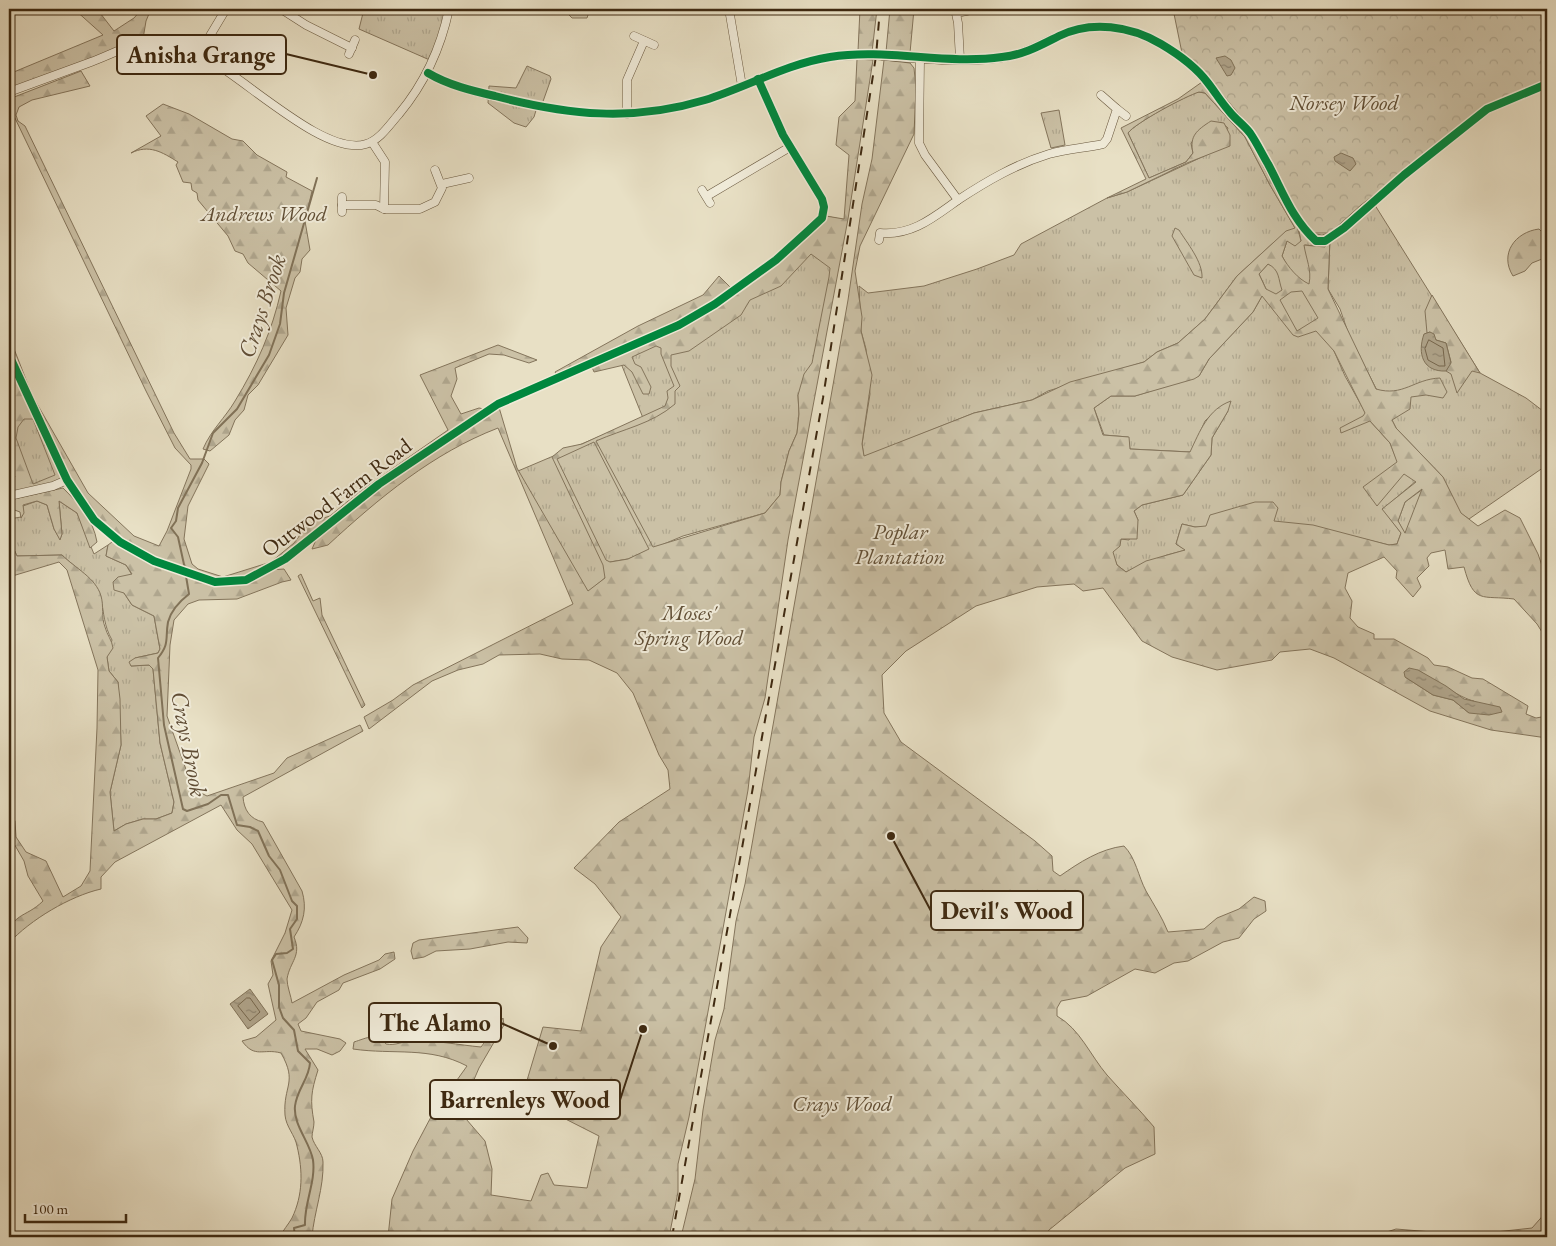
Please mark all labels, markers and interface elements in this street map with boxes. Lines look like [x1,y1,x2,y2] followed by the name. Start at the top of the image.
[117,35,286,74] callout: Anisha Grange
[125,39,276,71] text: Anisha Grange
[1288,88,1399,117] park label: Norsey Wood
[199,199,328,228] park label: Andrews Wood
[230,250,293,362] water label: Crays Brook
[255,431,418,564] street label: Outwood Farm Road
[855,517,945,571] park label: Poplar Plantation
[634,598,744,652] park label: Moses' Spring Wood
[164,688,215,800] water label: Crays Brook
[931,891,1083,930] callout: Devil's Wood
[941,895,1074,926] text: Devil's Wood
[369,1003,501,1042] callout: The Alamo
[379,1007,491,1038] text: The Alamo
[430,1080,620,1119] callout: Barrenleys Wood
[440,1084,611,1116] text: Barrenleys Wood
[792,1089,893,1118] park label: Crays Wood
[25,1191,126,1223] scale bar
[32,1199,69,1218] text: 100 m

